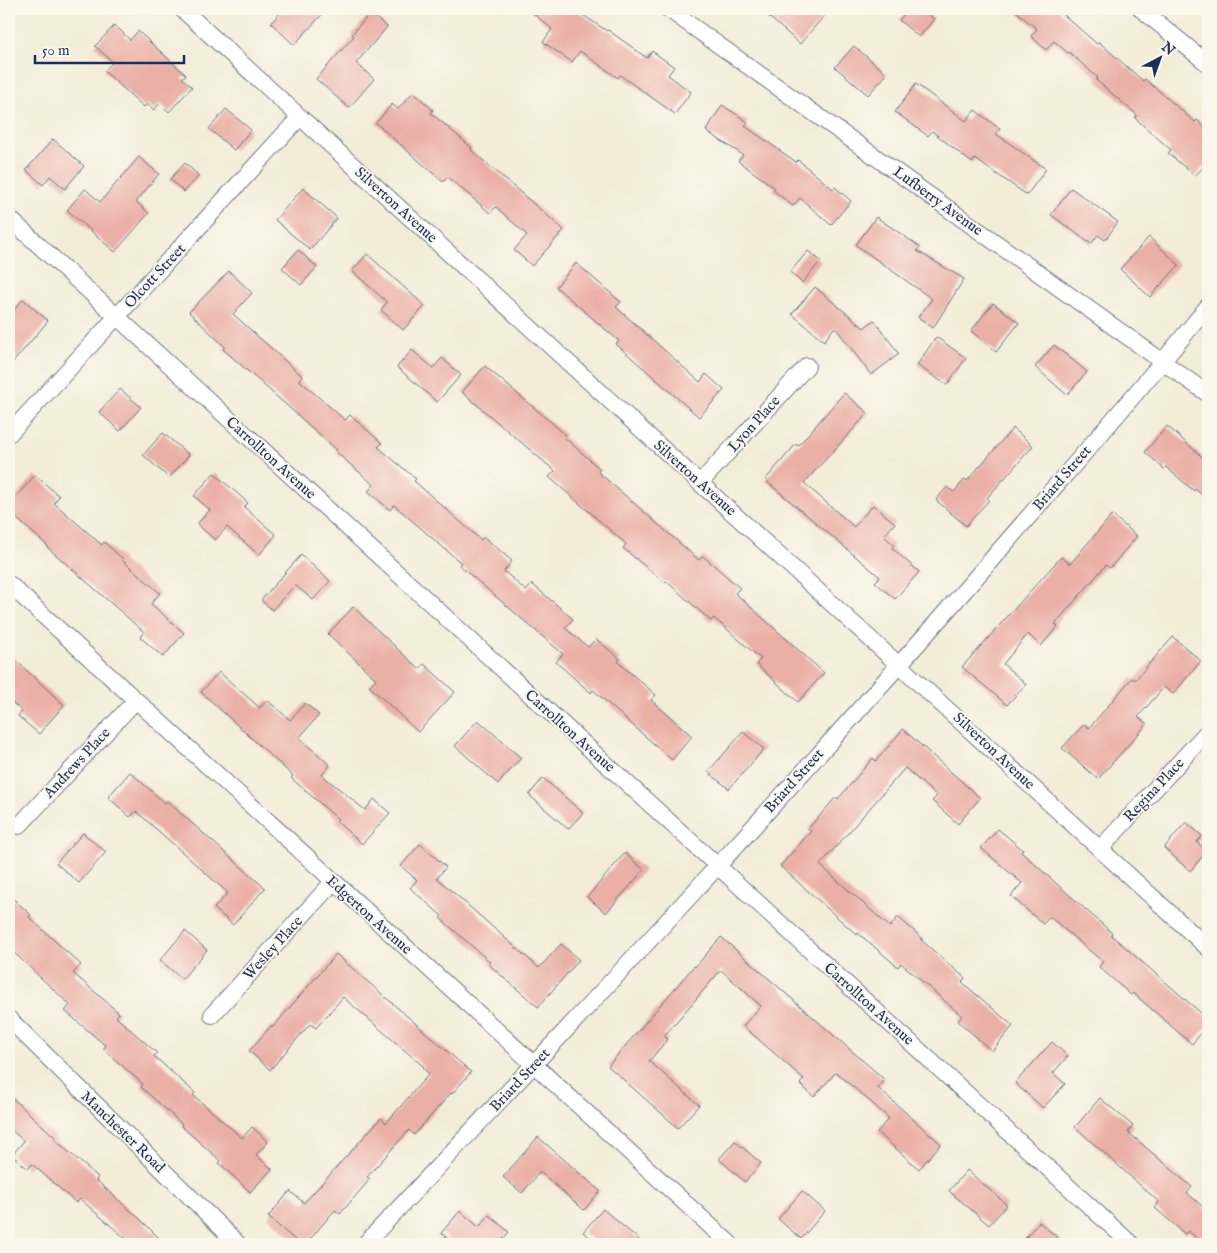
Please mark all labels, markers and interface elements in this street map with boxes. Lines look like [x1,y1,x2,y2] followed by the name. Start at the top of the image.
[35,32,184,64] scale bar
[1134,32,1184,82] north arrow
[1157,38,1178,60] text: N
[42,41,70,60] text: 50 m
[889,162,987,240] street label: Lufberry Avenue
[351,163,441,247] street label: Silverton Avenue
[120,240,190,312] street label: Olcott Street
[724,392,784,456] street label: Lyon Place
[222,413,320,504] street label: Carrollton Avenue
[650,436,740,520] street label: Silverton Avenue
[1029,442,1095,514] street label: Briard Street
[521,686,619,777] street label: Carrollton Avenue
[949,708,1039,794] street label: Silverton Avenue
[39,724,115,803] street label: Andrews Place
[760,745,828,817] street label: Briard Street
[1120,754,1189,826] street label: Regina Place
[322,871,416,959] street label: Edgerton Avenue
[239,912,307,984] street label: Wesley Place
[820,959,918,1050] street label: Carrollton Avenue
[486,1044,554,1116] street label: Briard Street
[77,1087,170,1178] street label: Manchester Road

